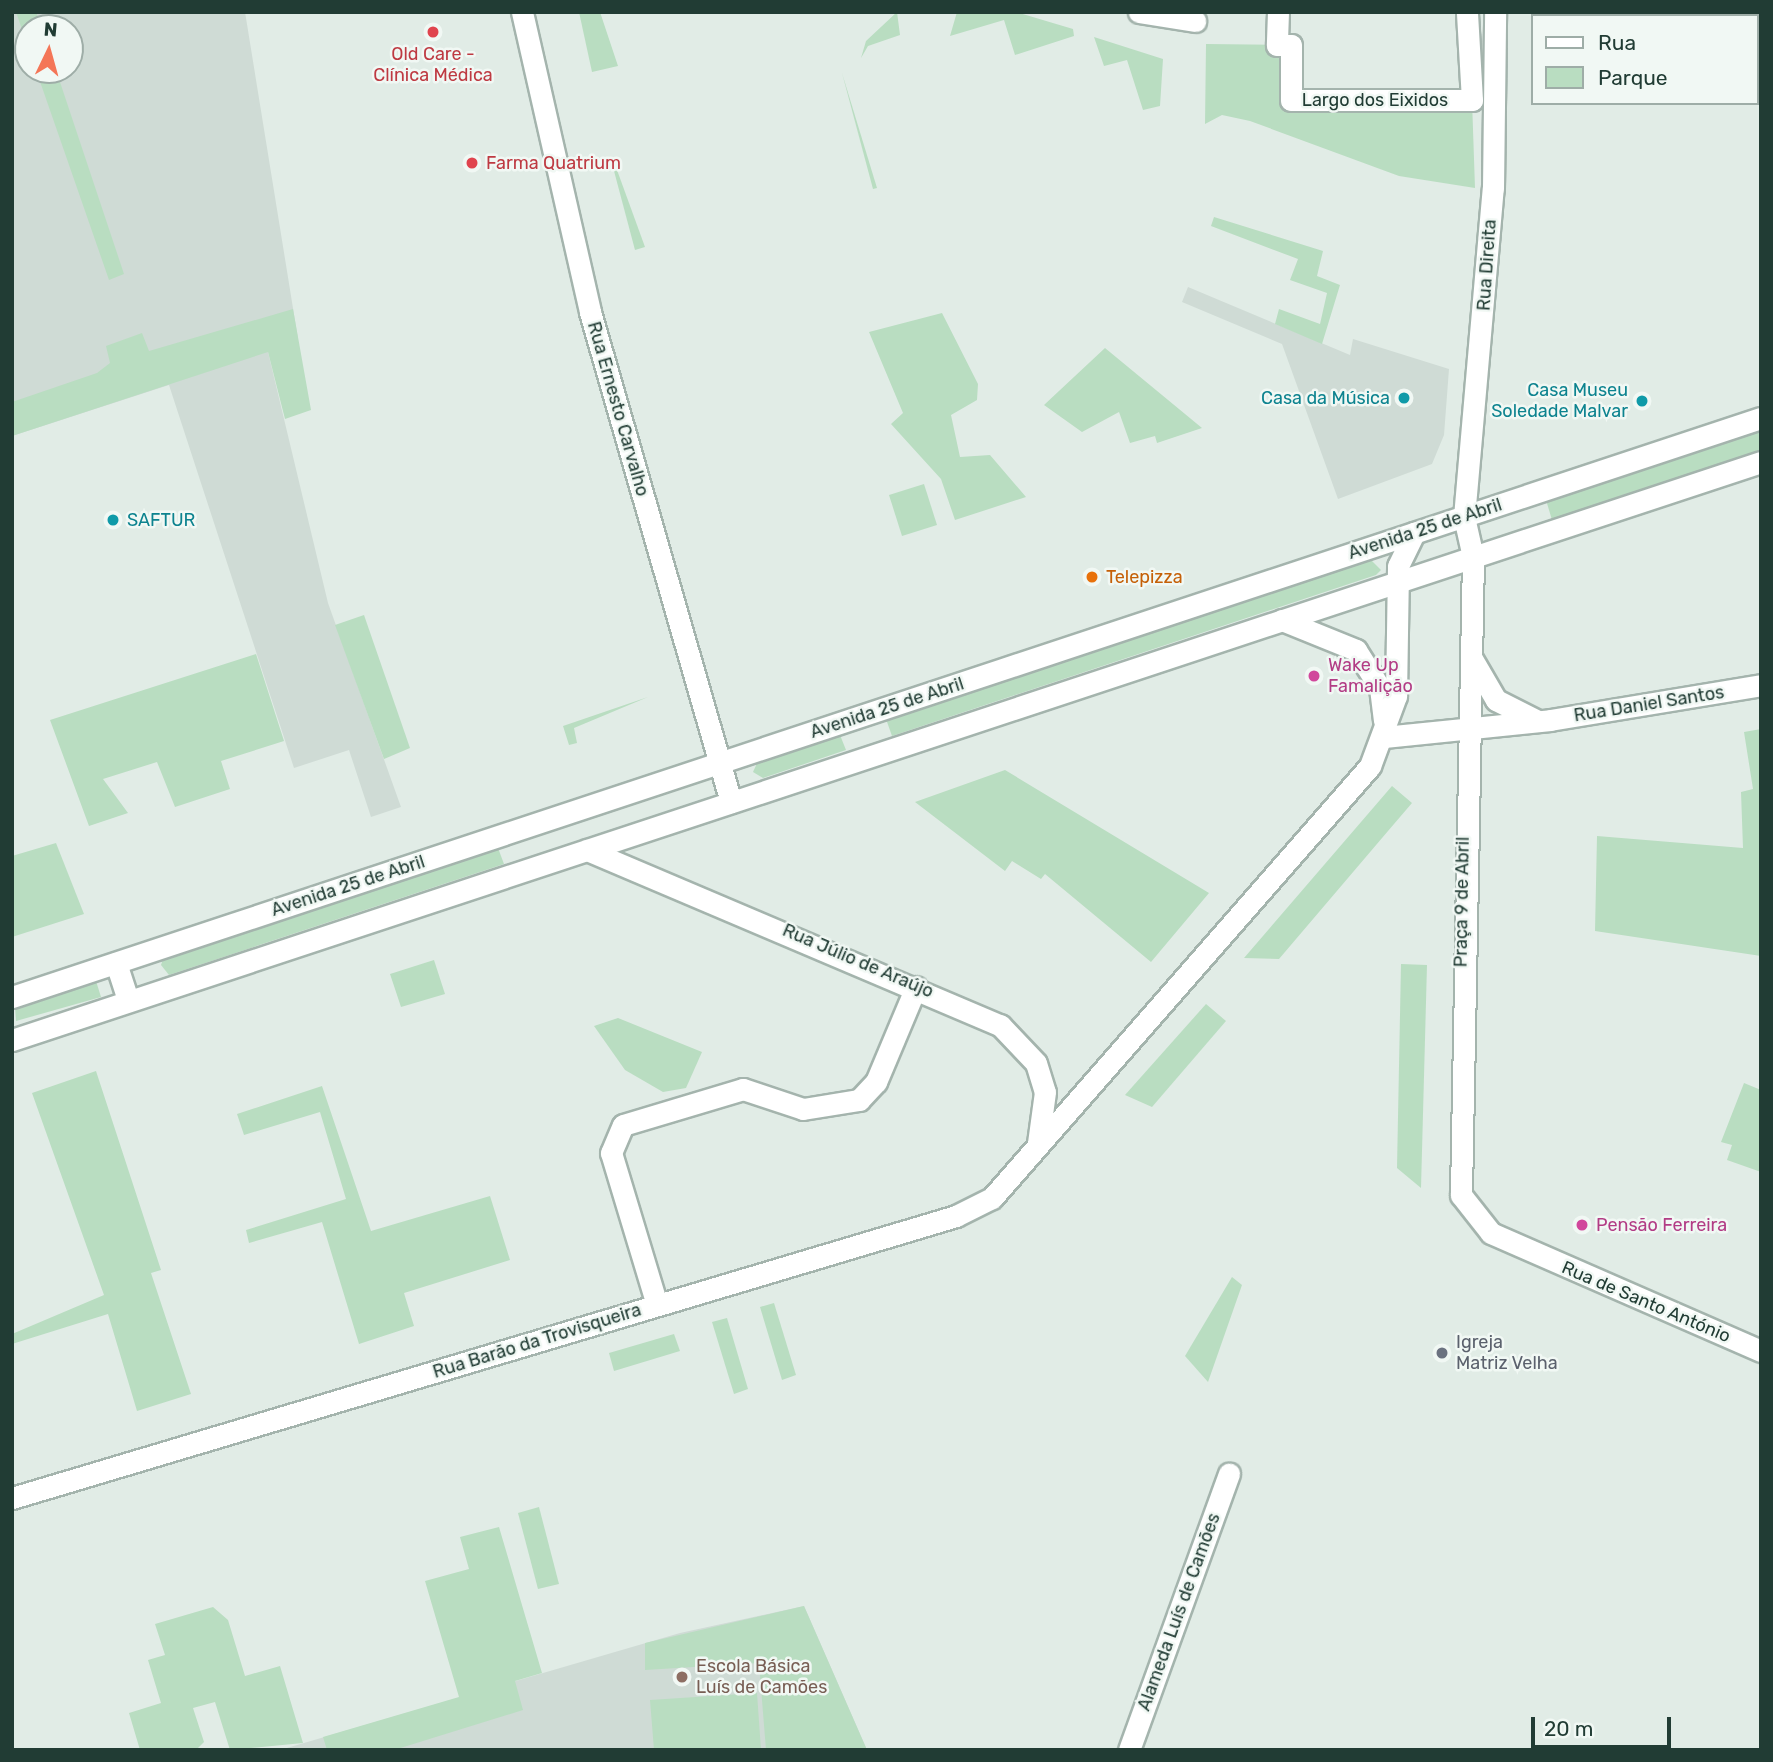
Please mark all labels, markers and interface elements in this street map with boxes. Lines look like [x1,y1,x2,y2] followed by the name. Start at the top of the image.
[14,14,84,84] north arrow
[1532,14,1759,105] legend
[43,18,59,42] text: N
[423,22,443,42] marker: Old Care - Clínica Médica
[1598,30,1636,55] text: Rua
[373,44,493,86] place label: Old Care - Clínica Médica
[1598,65,1668,90] text: Parque
[1302,89,1448,111] street label: Largo dos Eixidos
[486,152,621,174] place label: Farma Quatrium
[464,155,480,171] marker: Farma Quatrium
[1473,218,1501,312] street label: Rua Direita
[583,319,653,499] street label: Rua Ernesto Carvalho
[1491,380,1628,422] place label: Casa Museu Soledade Malvar
[1261,387,1390,409] place label: Casa da Música
[1396,390,1412,406] marker: Casa da Música
[1634,393,1650,409] marker: Casa Museu Soledade Malvar
[1345,494,1505,564] street label: Avenida 25 de Abril
[127,509,195,531] place label: SAFTUR
[105,512,121,528] marker: SAFTUR
[1106,566,1183,588] place label: Telepizza
[1084,569,1100,585] marker: Telepizza
[1328,655,1413,698] place label: Wake Up Famalição
[1306,668,1322,684] marker: Wake Up Famalição
[807,673,967,743] street label: Avenida 25 de Abril
[1572,681,1726,727] street label: Rua Daniel Santos
[1450,836,1474,968] street label: Praça 9 de Abril
[268,851,428,921] street label: Avenida 25 de Abril
[779,919,937,1003] street label: Rua Júlio de Araújo
[1596,1214,1727,1236] place label: Pensão Ferreira
[1574,1217,1590,1233] marker: Pensão Ferreira
[1558,1257,1734,1347] street label: Rua de Santo António
[430,1299,644,1383] street label: Rua Barão da Trovisqueira
[1456,1332,1558,1374] place label: Igreja Matriz Velha
[1434,1345,1450,1361] marker: Igreja Matriz Velha
[1133,1510,1225,1714] street label: Alameda Luís de Camões
[696,1656,827,1698] place label: Escola Básica Luís de Camões
[674,1669,690,1685] marker: Escola Básica Luís de Camões
[1535,1702,1675,1746] scale bar
[1544,1716,1593,1741] text: 20 m

